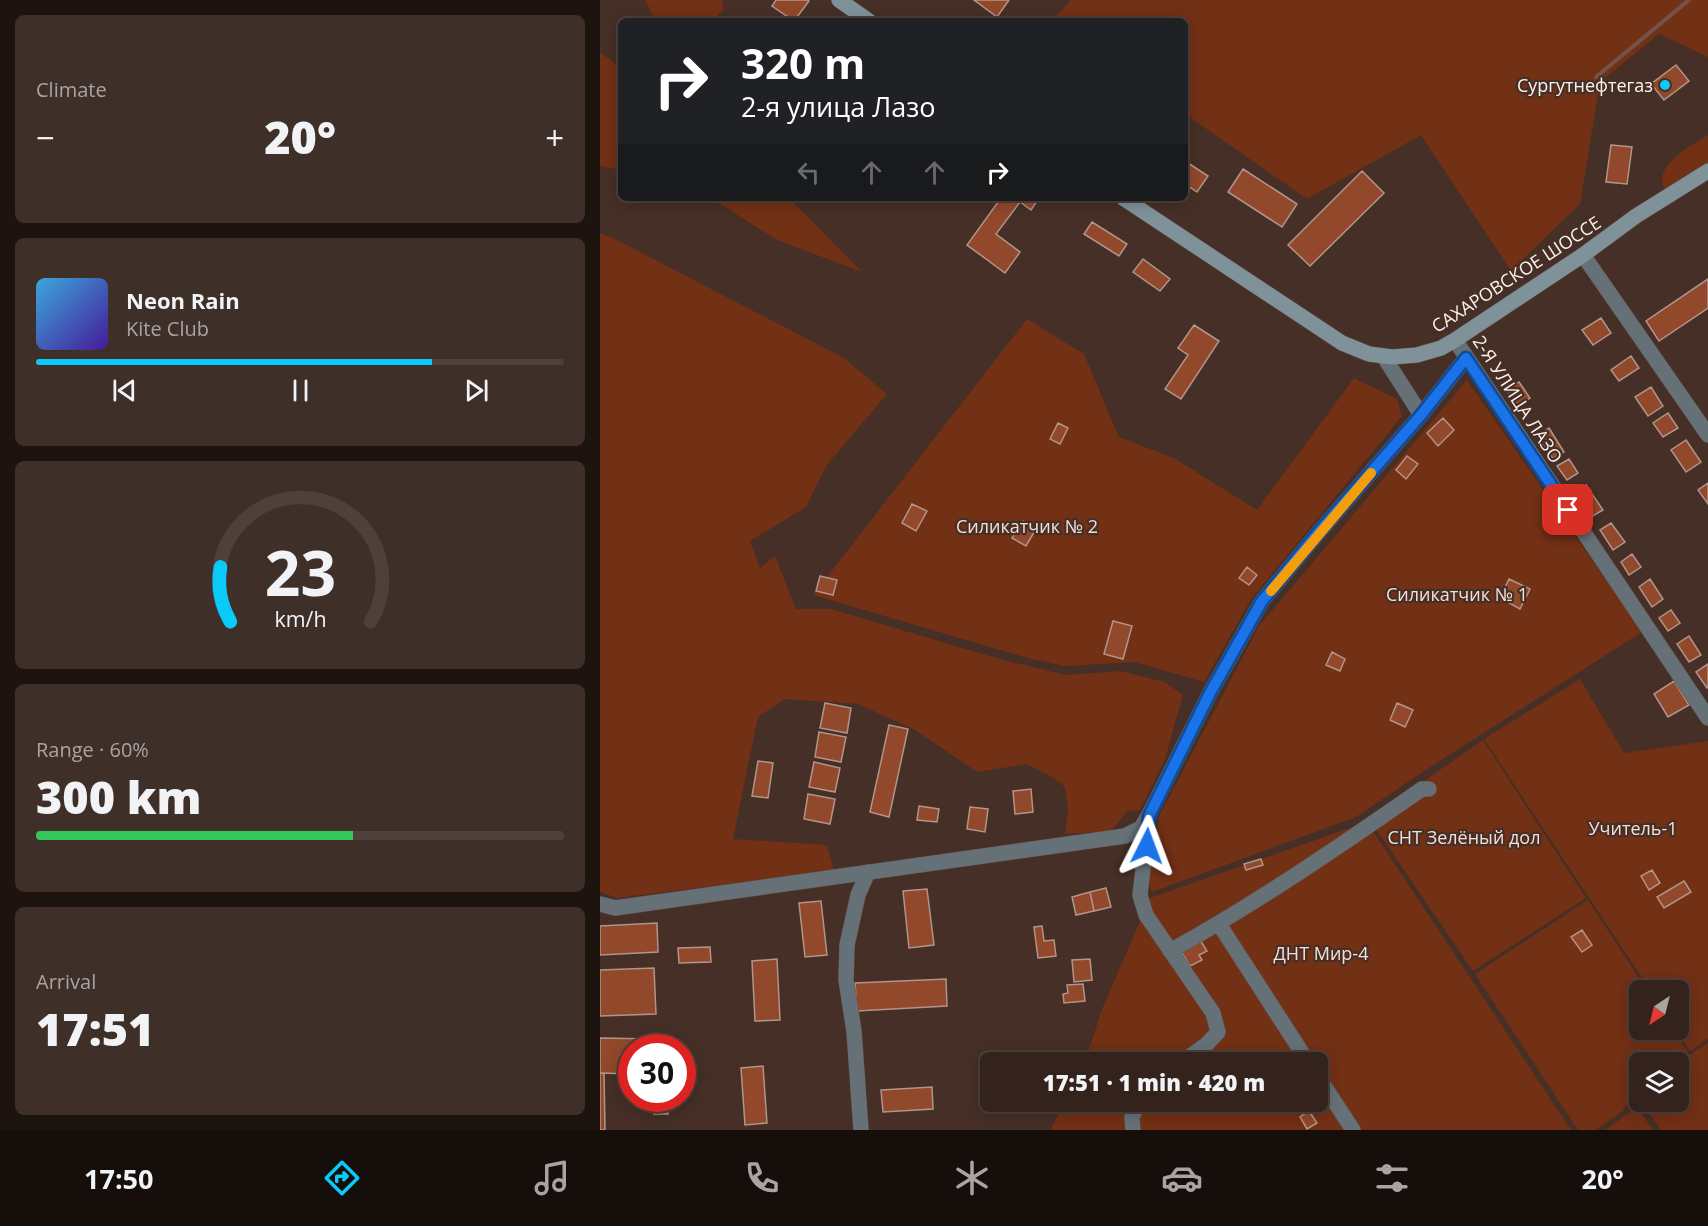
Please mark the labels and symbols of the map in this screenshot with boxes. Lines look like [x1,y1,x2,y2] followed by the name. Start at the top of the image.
[1517,73,1653,97] place label: Сургутнефтегаз
[1658,78,1672,92] marker: Сургутнефтегаз
[1427,210,1605,338] street label: САХАРОВСКОЕ ШОССЕ
[1468,331,1568,467] street label: 2-Я УЛИЦА ЛАЗО
[1542,484,1593,535] pin
[956,514,1098,538] park label: Силикатчик № 2
[1386,582,1528,606] park label: Силикатчик № 1
[1115,814,1179,878] position arrow
[1588,816,1678,840] park label: Учитель-1
[1387,825,1541,849] park label: СНТ Зелёный дол
[1274,941,1368,965] park label: ДНТ Мир-4
[1629,980,1689,1040] north arrow
[618,1034,696,1112] speed limit sign: 30

